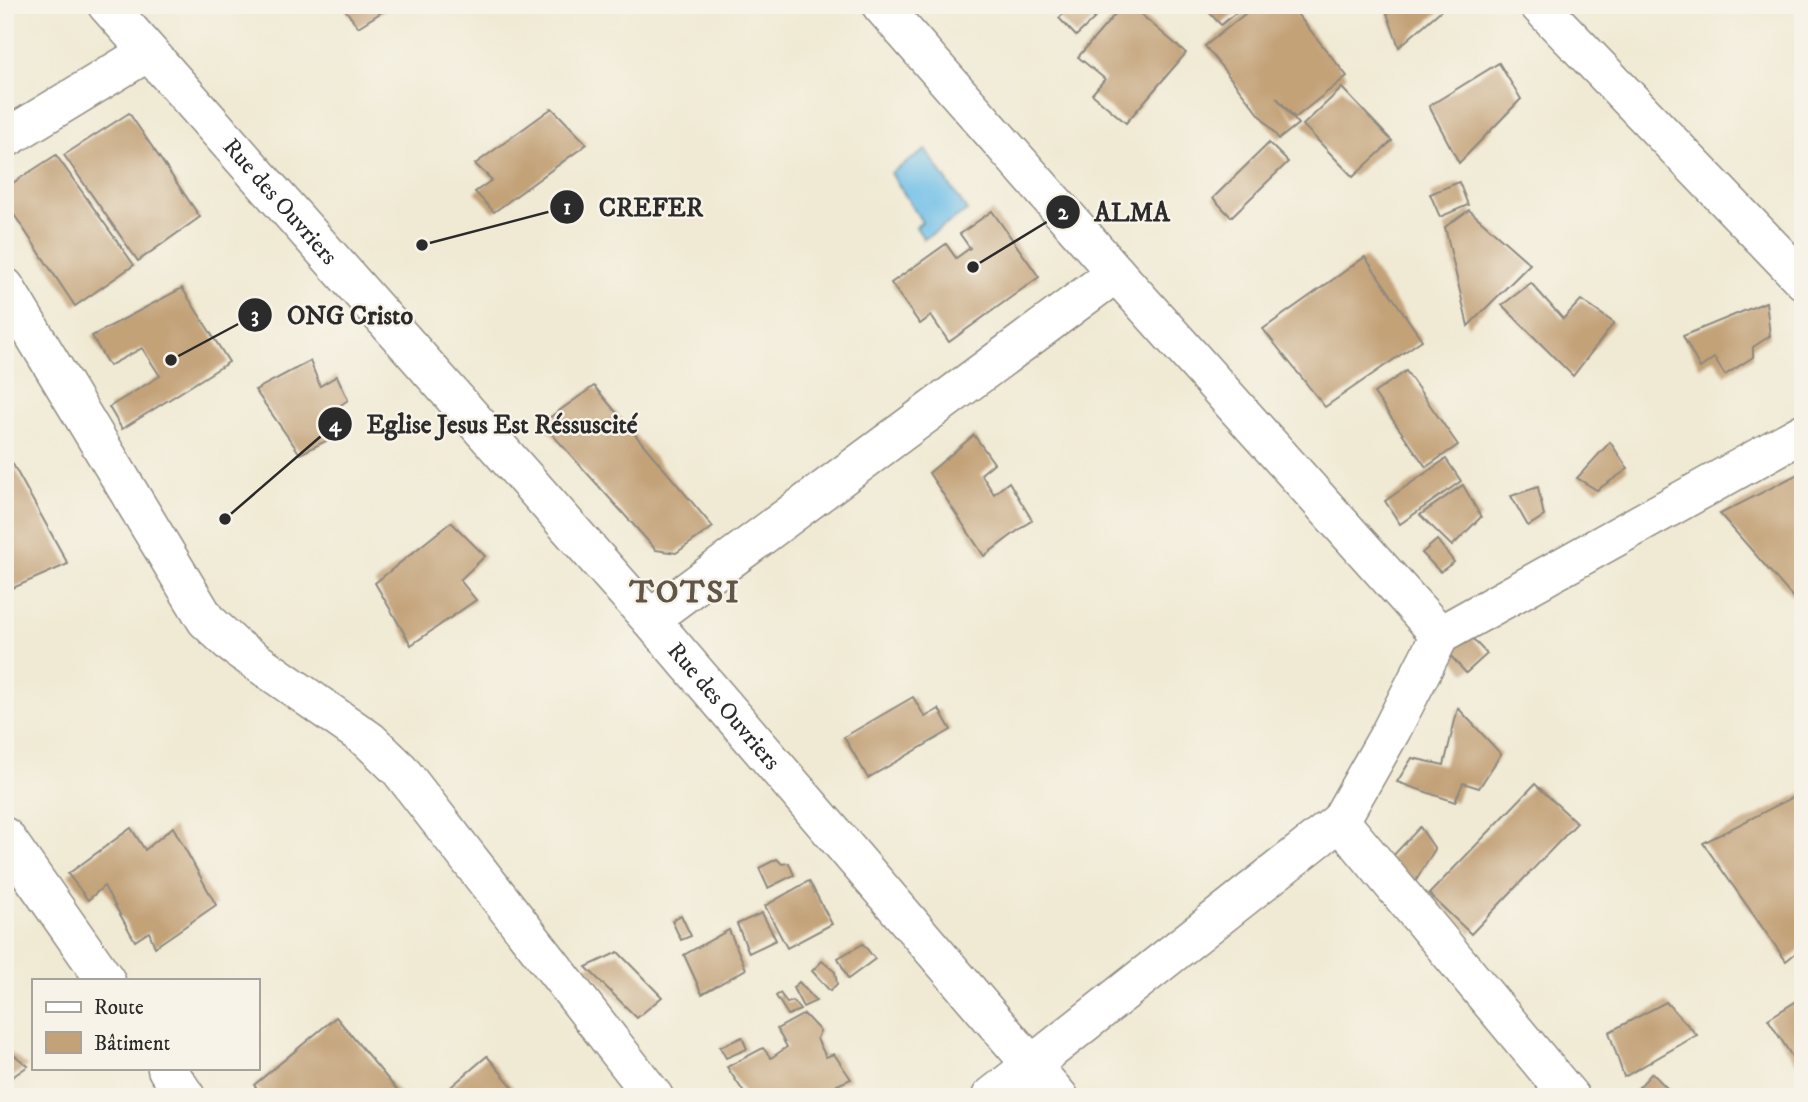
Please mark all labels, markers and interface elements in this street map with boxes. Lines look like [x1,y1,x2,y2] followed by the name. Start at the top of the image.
[216,132,344,271] street label: Rue des Ouvriers
[550,183,717,230] callout: CREFER
[1045,188,1184,235] callout: ALMA
[599,192,704,225] text: CREFER
[563,195,571,221] text: 1
[1093,197,1171,230] text: ALMA
[1058,200,1069,226] text: 2
[238,291,427,338] callout: ONG Cristo
[287,300,413,333] text: ONG Cristo
[251,303,259,329] text: 3
[317,400,651,447] callout: Eglise Jesus Est Réssuscité
[366,409,639,442] text: Eglise Jesus Est Réssuscité
[329,412,342,438] text: 4
[628,573,741,613] district label: TOTSI
[661,636,787,777] street label: Rue des Ouvriers
[32,979,259,1070] legend
[94,995,144,1021] text: Route
[94,1031,171,1057] text: Bâtiment

